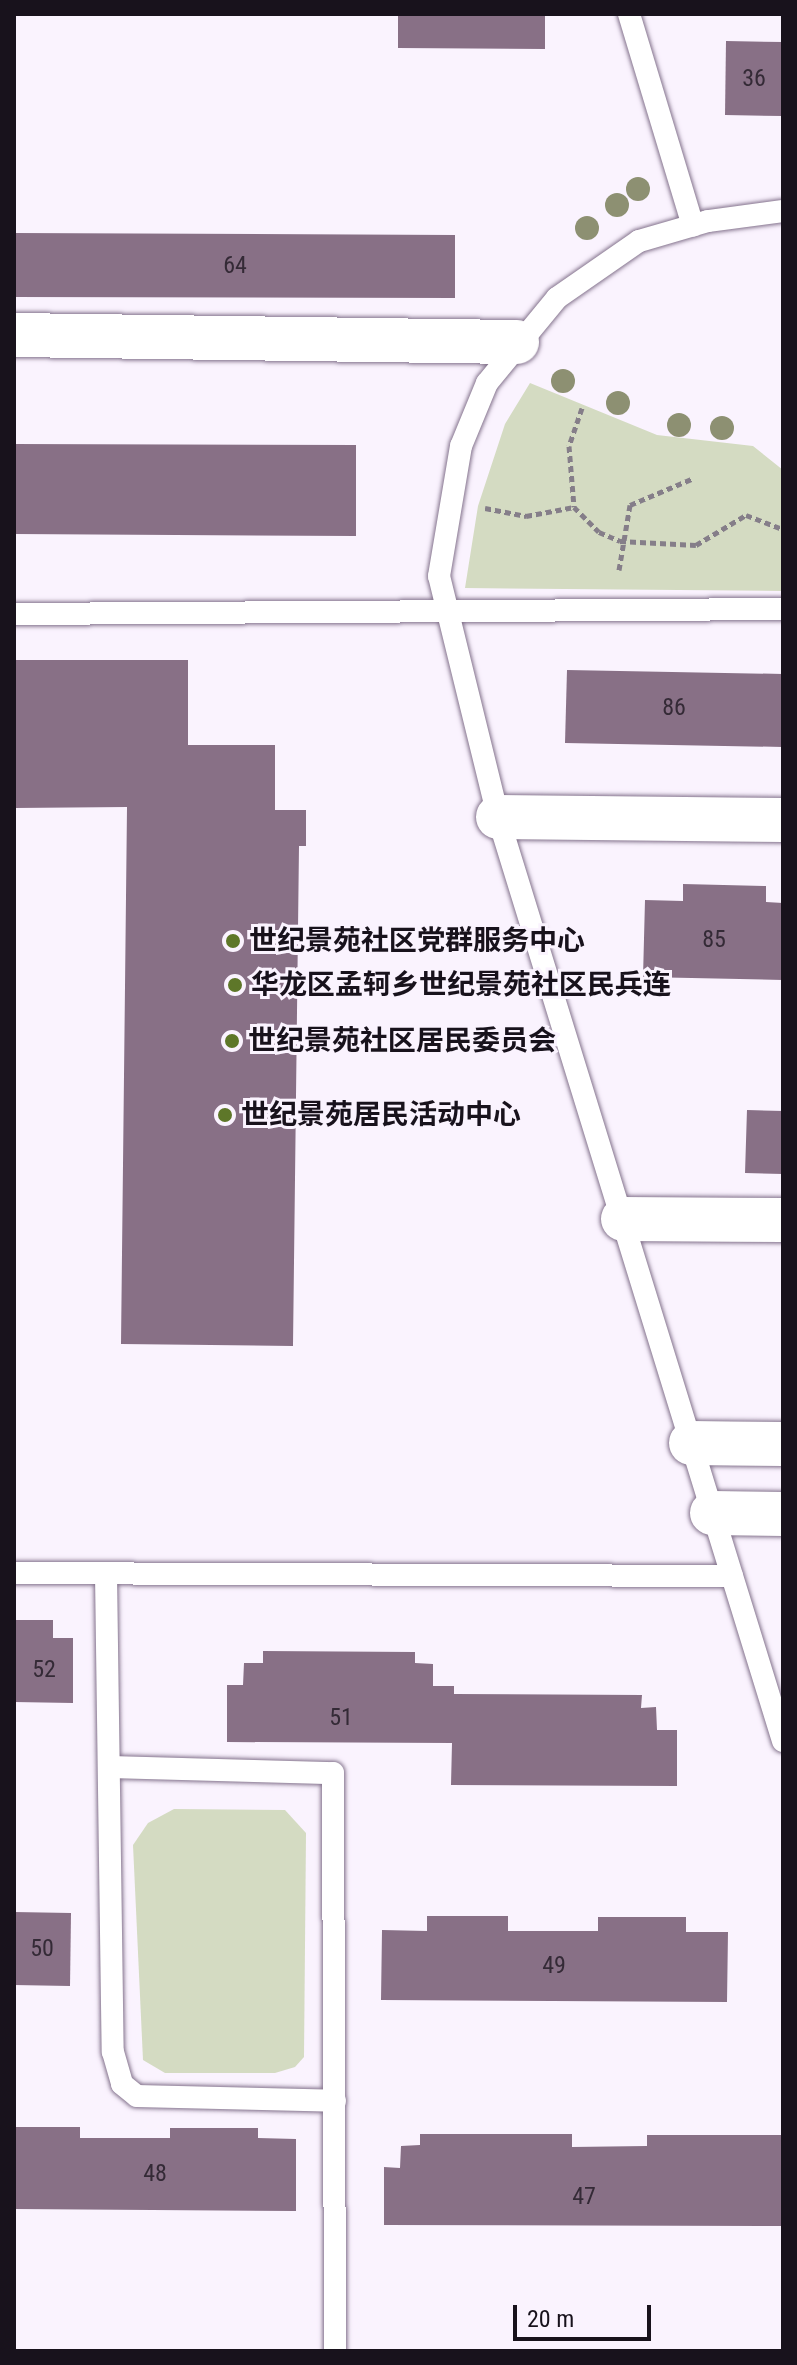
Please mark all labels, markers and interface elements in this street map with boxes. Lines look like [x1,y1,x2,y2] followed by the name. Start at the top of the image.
[742,65,766,93] house number: 36
[223,252,247,280] house number: 64
[662,694,686,722] house number: 86
[249,924,585,958] place label: 世纪景苑社区党群服务中心
[702,926,726,954] house number: 85
[224,932,242,950] marker: 世纪景苑社区党群服务中心
[251,968,671,1002] place label: 华龙区孟轲乡世纪景苑社区民兵连
[226,976,244,994] marker: 华龙区孟轲乡世纪景苑社区民兵连
[248,1024,556,1058] place label: 世纪景苑社区居民委员会
[223,1032,241,1050] marker: 世纪景苑社区居民委员会
[241,1098,521,1132] place label: 世纪景苑居民活动中心
[216,1106,234,1124] marker: 世纪景苑居民活动中心
[32,1656,56,1684] house number: 52
[329,1704,353,1732] house number: 51
[30,1935,54,1963] house number: 50
[542,1952,566,1980] house number: 49
[143,2160,167,2188] house number: 48
[572,2183,596,2211] house number: 47
[517,2289,655,2339] scale bar
[527,2305,574,2333] text: 20 m

